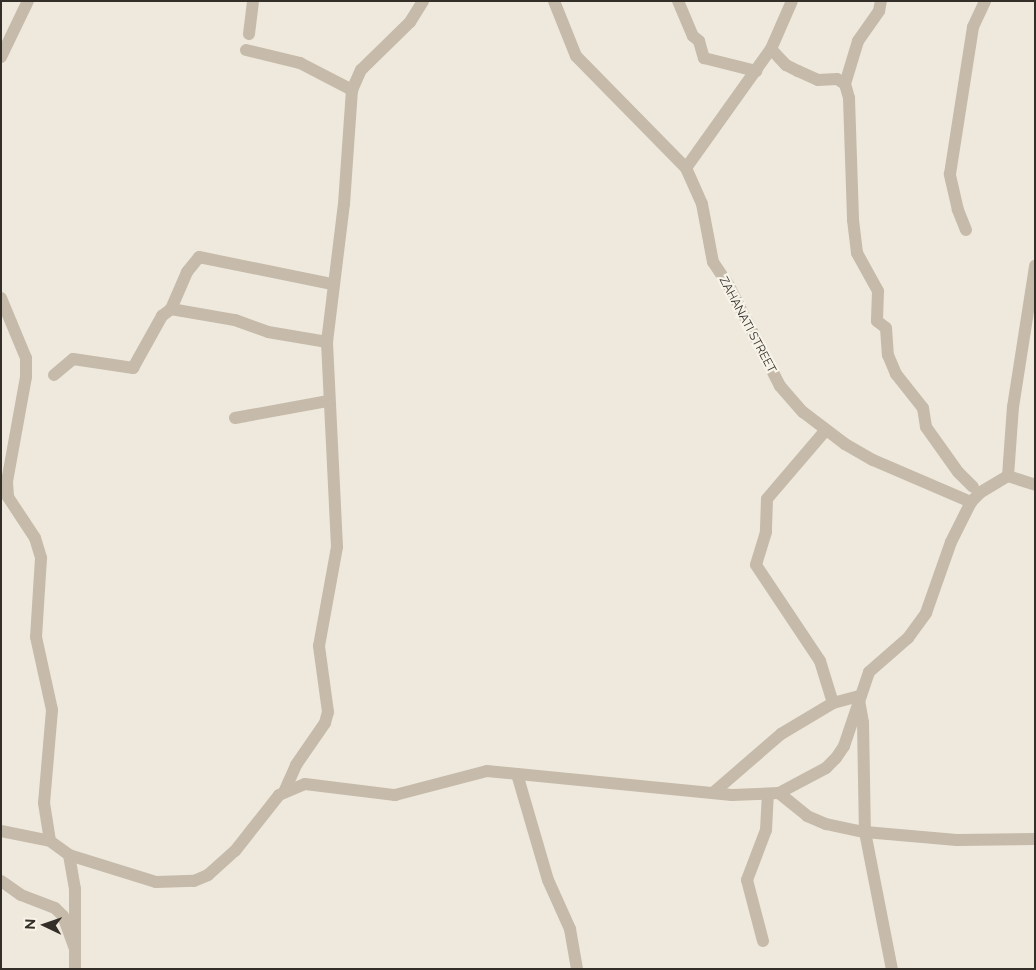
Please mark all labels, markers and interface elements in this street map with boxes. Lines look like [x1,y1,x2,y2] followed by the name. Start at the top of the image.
[716,274,778,376] street label: ZAHANATI STREET
[20,900,70,950] north arrow
[22,918,38,930] text: N

